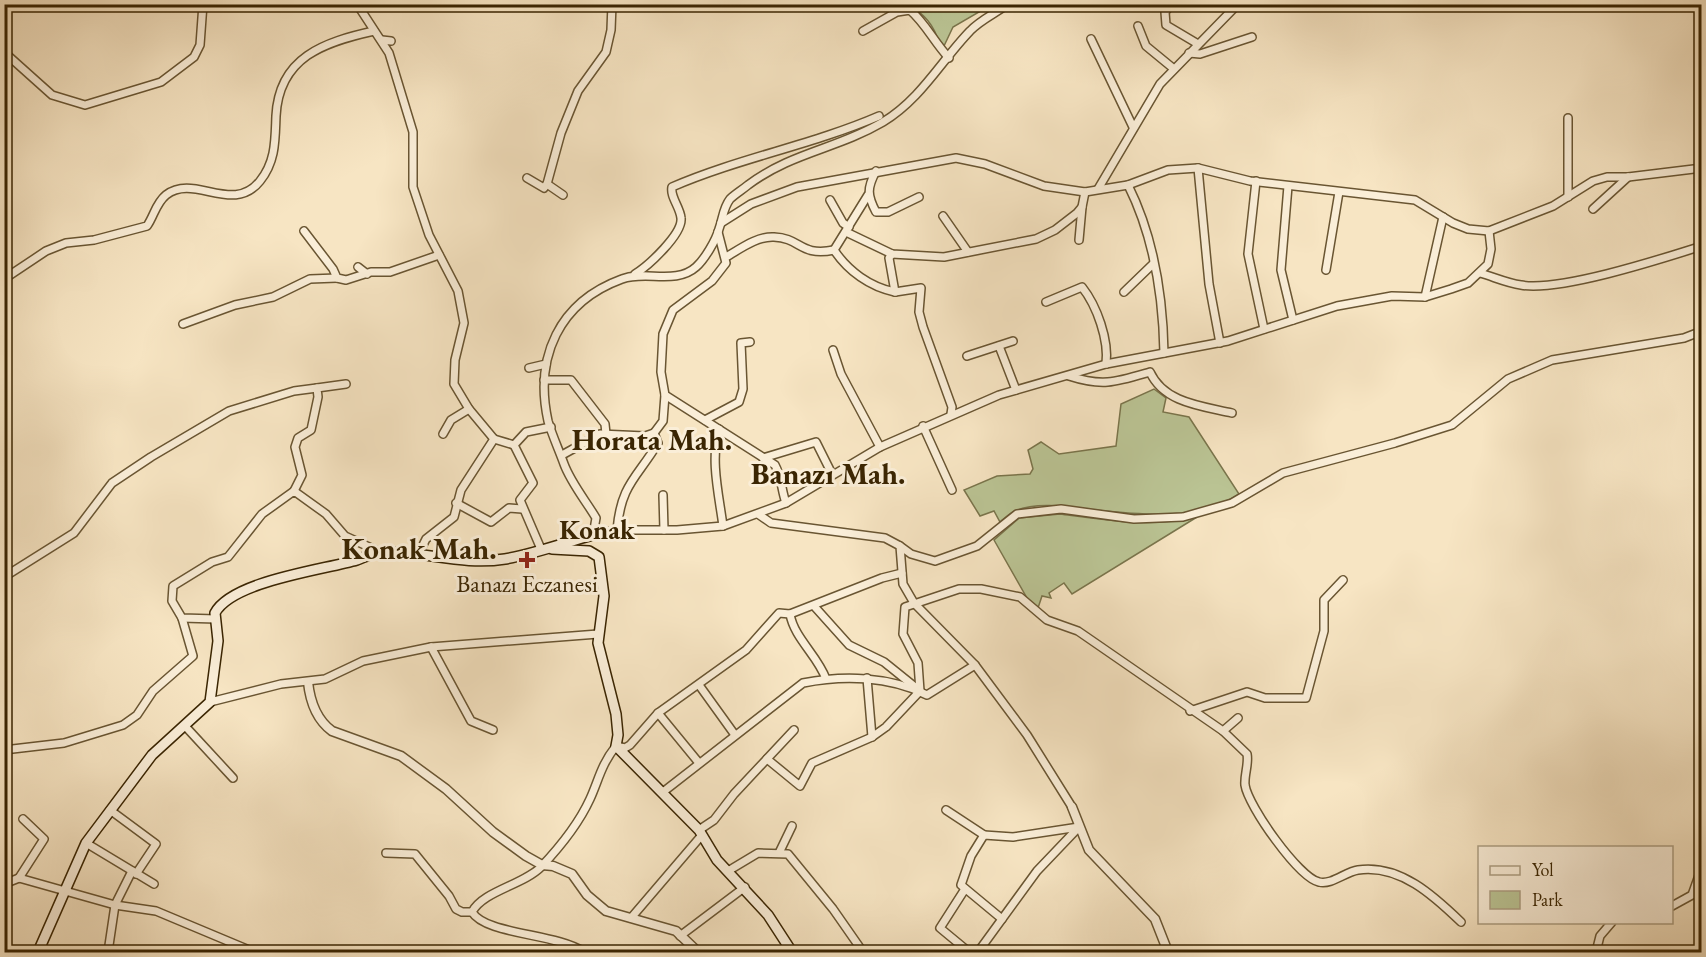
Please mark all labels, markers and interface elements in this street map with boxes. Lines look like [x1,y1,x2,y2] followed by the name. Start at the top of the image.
[572,420,732,459] district label: Horata Mah.
[751,454,905,493] district label: Banazı Mah.
[559,512,636,547] district label: Konak
[341,529,497,568] district label: Konak Mah.
[520,553,534,567] marker: Banazı Eczanesi
[456,568,598,599] place label: Banazı Eczanesi
[1478,846,1673,924] legend
[1532,858,1554,881] text: Yol
[1532,888,1563,911] text: Park

